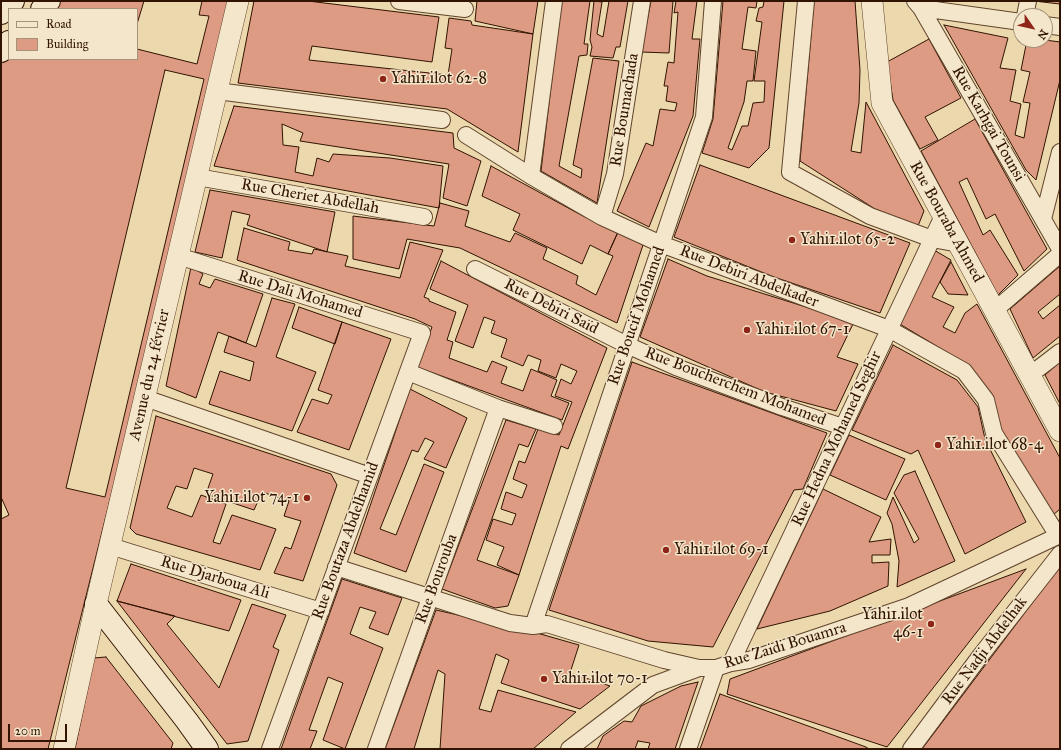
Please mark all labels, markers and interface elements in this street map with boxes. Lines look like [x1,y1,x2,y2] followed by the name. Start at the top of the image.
[8,8,138,60] legend
[1013,8,1053,48] north arrow
[46,17,72,31] text: Road
[1035,27,1051,42] text: N
[46,37,88,51] text: Building
[607,52,643,168] street label: Rue Boumachada
[947,63,1029,185] street label: Rue Karhgai Tounsi
[391,69,487,89] place label: Yahi1.ilot 62-8
[378,74,388,84] marker: Yahi1.ilot 62-8
[905,158,987,286] street label: Rue Bouraba Ahmed
[239,175,381,219] street label: Rue Cheriet Abdellah
[800,230,895,250] place label: Yahi1.ilot 65-2
[787,235,797,245] marker: Yahi1.ilot 65-2
[677,242,821,312] street label: Rue Debiri Abdelkader
[604,244,670,388] street label: Rue Boucif Mohamed
[235,267,365,323] street label: Rue Dali Mohamed
[501,275,601,339] street label: Rue Debiri Saïd
[126,307,174,443] street label: Avenue du 24 février
[755,320,849,340] place label: Yahi1.ilot 67-1
[742,325,752,335] marker: Yahi1.ilot 67-1
[642,344,828,430] street label: Rue Boucherchem Mohamed
[788,348,886,530] street label: Rue Hedna Mohamed Seghir
[946,435,1043,455] place label: Yahi1.ilot 68-4
[933,440,943,450] marker: Yahi1.ilot 68-4
[309,460,383,622] street label: Rue Boutaza Abdelhamid
[204,488,299,508] place label: Yahi1.ilot 74-1
[302,493,312,503] marker: Yahi1.ilot 74-1
[412,531,462,627] street label: Rue Bourouba
[674,540,768,560] place label: Yahi1.ilot 69-1
[661,545,671,555] marker: Yahi1.ilot 69-1
[158,552,272,604] street label: Rue Djarboua Ali
[938,593,1032,709] street label: Rue Nadji Abdelhak
[862,605,923,643] place label: Yahi1.ilot 46-1
[721,618,849,674] street label: Rue Zaidi Bouamra
[926,619,936,629] marker: Yahi1.ilot 46-1
[552,669,648,689] place label: Yahi1.ilot 70-1
[539,674,549,684] marker: Yahi1.ilot 70-1
[10,716,69,742] scale bar
[15,724,41,738] text: 20 m

